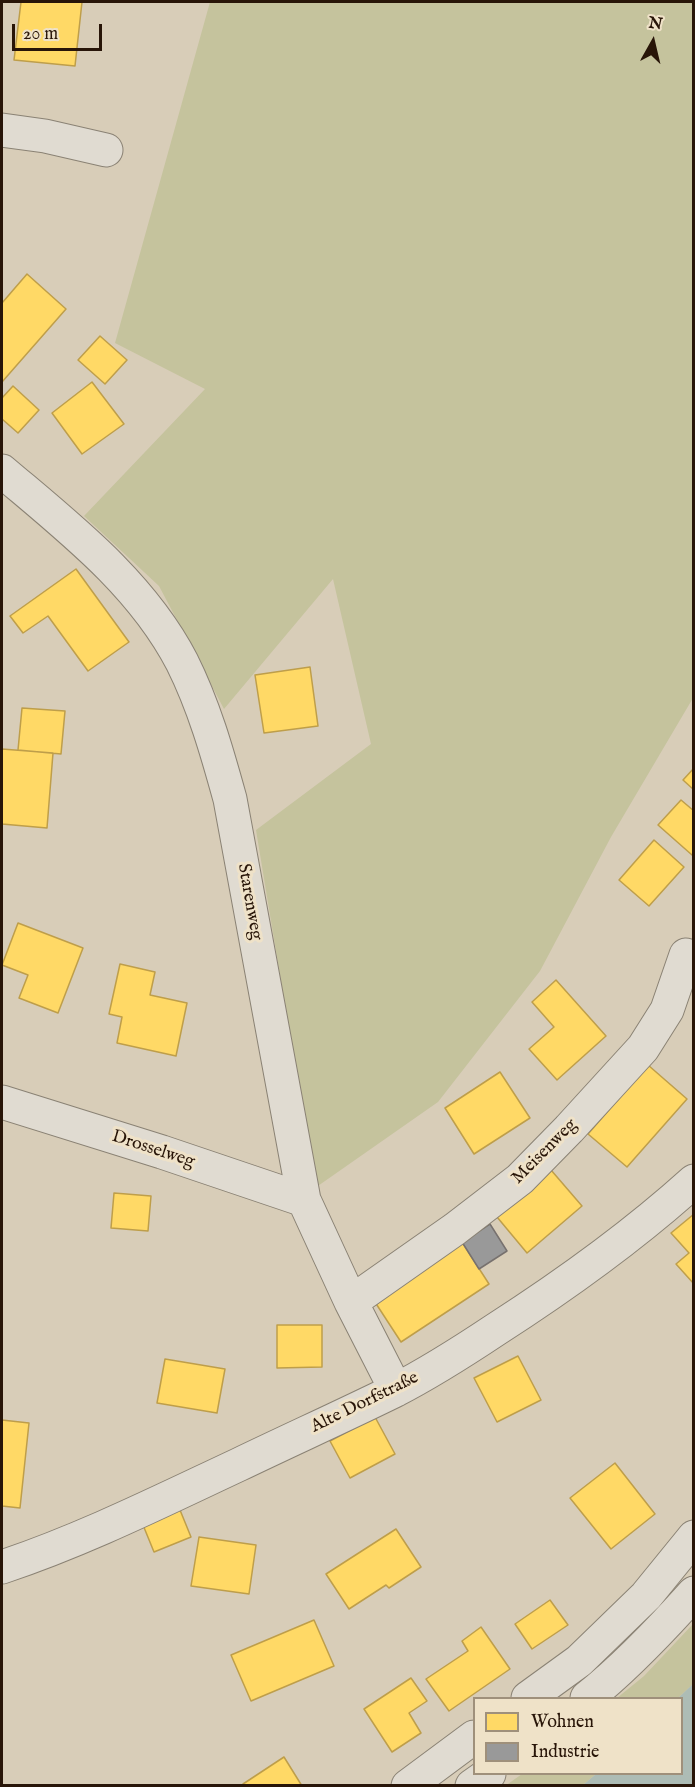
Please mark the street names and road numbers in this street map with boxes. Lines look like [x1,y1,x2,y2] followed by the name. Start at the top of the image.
[232,862,266,942] street label: Starenweg
[508,1115,582,1189] street label: Meisenweg
[109,1126,197,1174] street label: Drosselweg
[308,1368,422,1438] street label: Alte Dorfstraße

